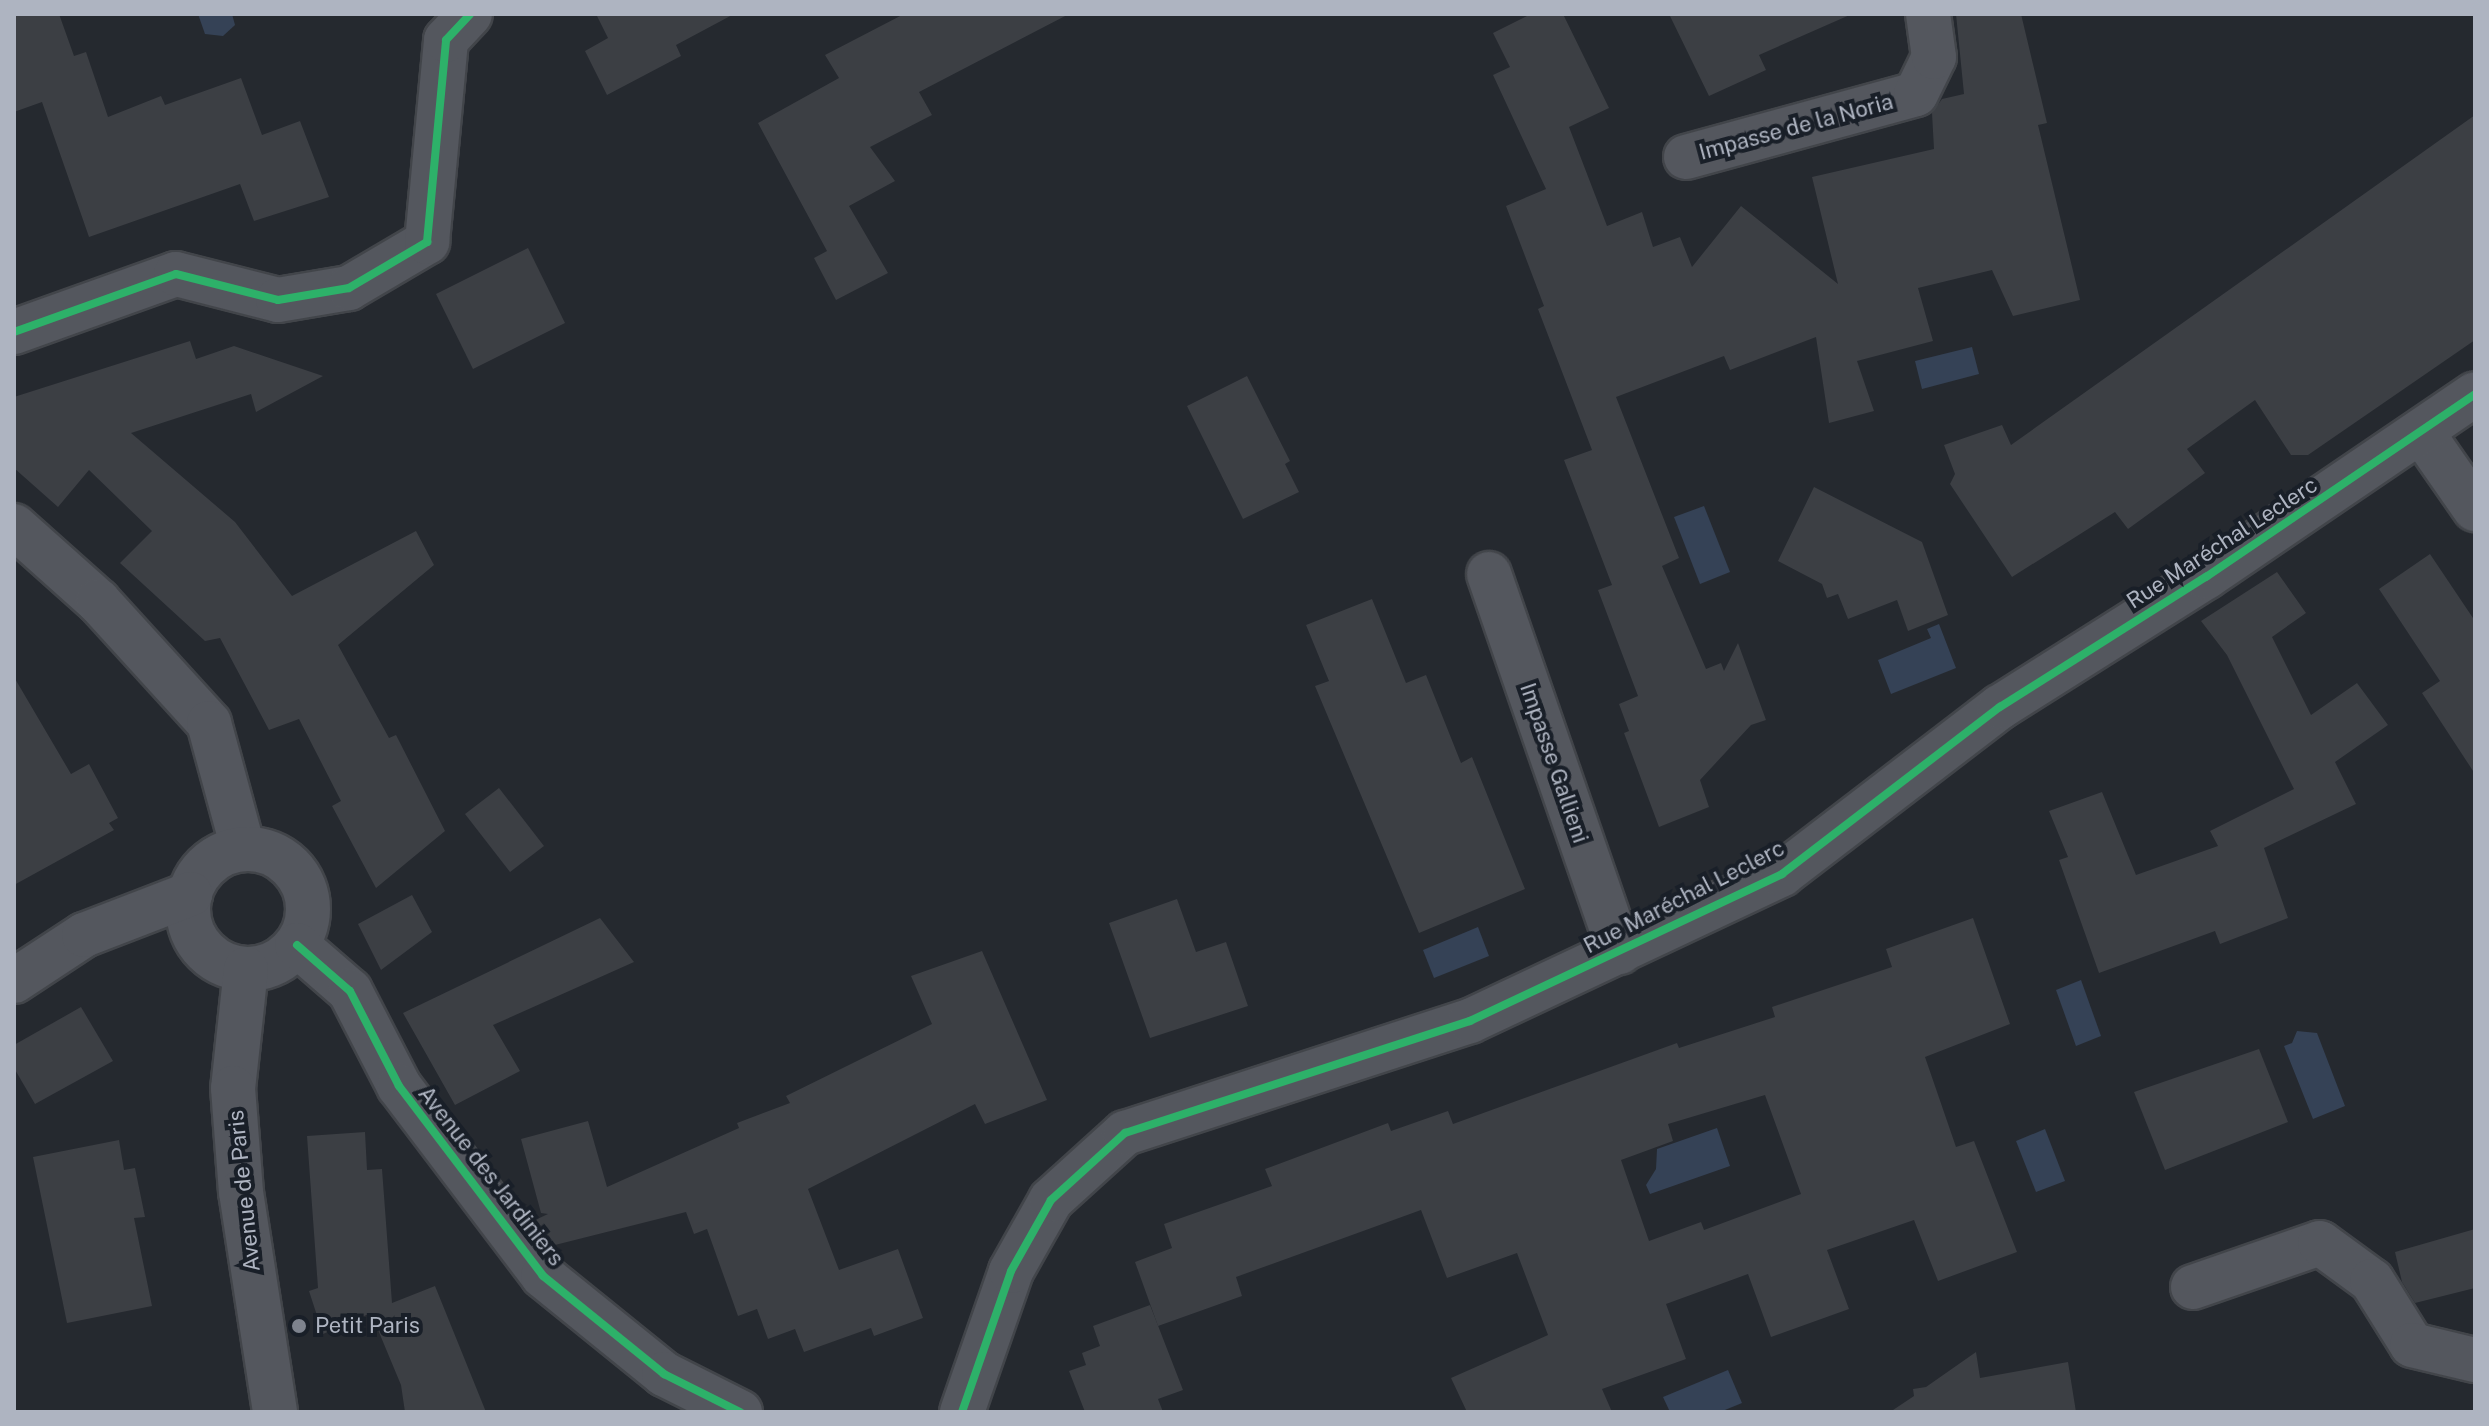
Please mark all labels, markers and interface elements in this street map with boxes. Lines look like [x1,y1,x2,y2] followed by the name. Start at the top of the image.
[1696,88,1896,166] street label: Impasse de la Noria
[2122,472,2322,614] street label: Rue Maréchal Leclerc
[1514,679,1594,847] street label: Impasse Gallieni
[1579,835,1789,959] street label: Rue Maréchal Leclerc
[413,1081,569,1271] street label: Avenue des Jardiniers
[222,1109,266,1273] street label: Avenue de Paris
[315,1313,420,1339] place label: Petit Paris
[290,1317,308,1335] marker: Petit Paris

